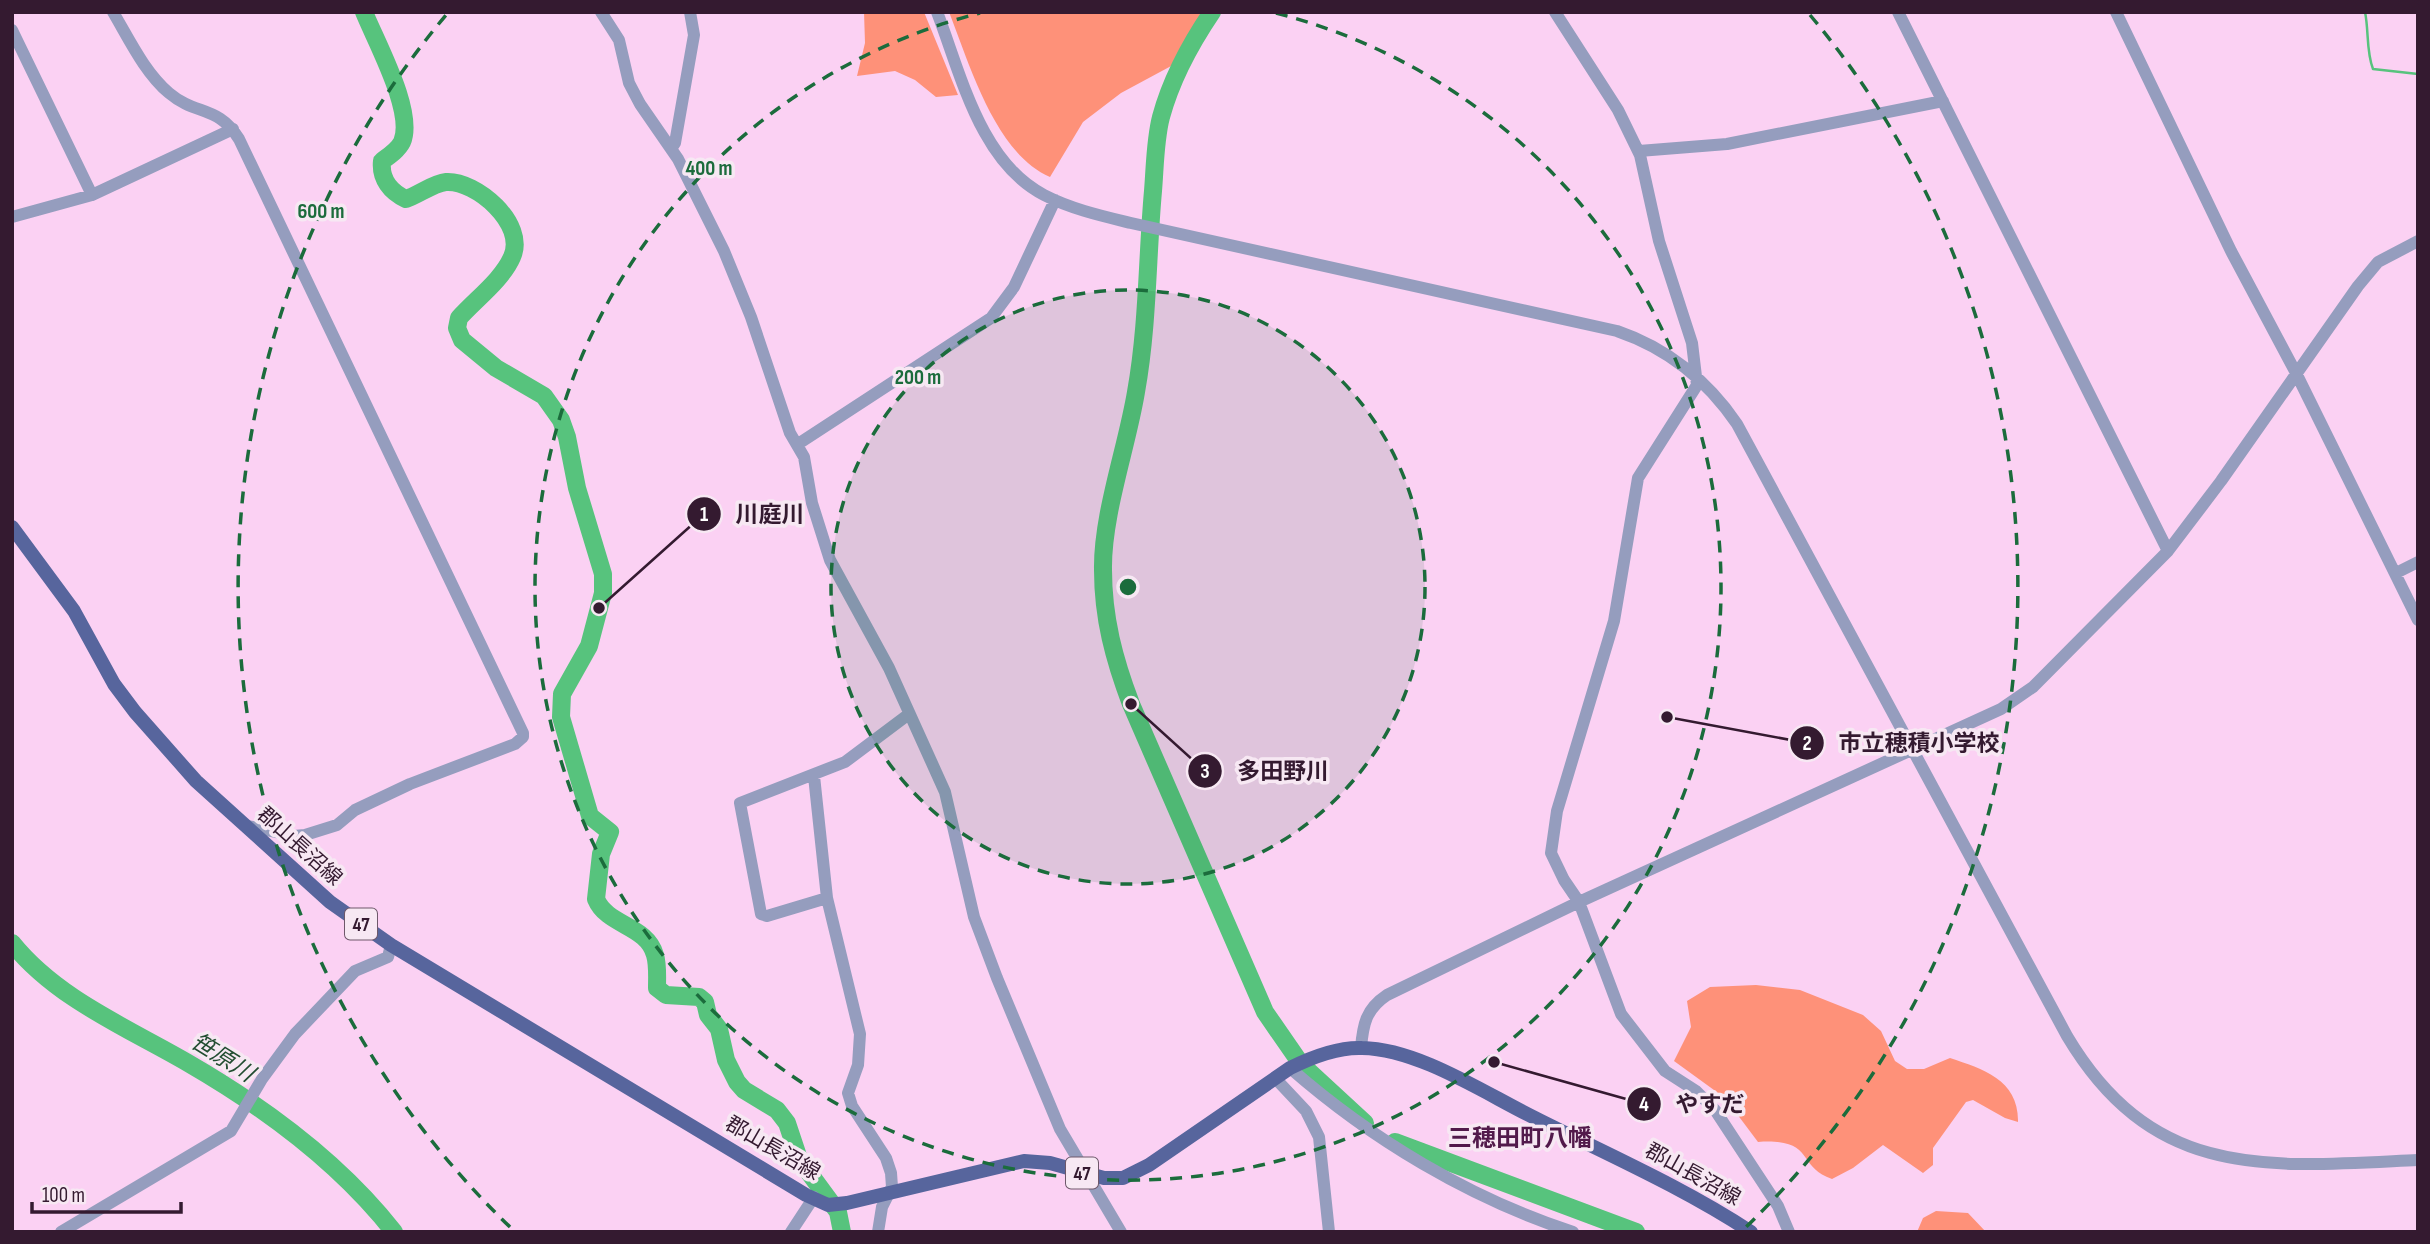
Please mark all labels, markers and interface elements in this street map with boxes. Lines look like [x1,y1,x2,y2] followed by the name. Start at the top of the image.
[686,156,732,181] text: 400 m
[297,199,345,224] text: 600 m
[895,365,941,390] text: 200 m
[687,492,819,536] callout: 川庭川
[736,501,805,529] text: 川庭川
[700,502,708,527] text: 1
[1116,575,1140,599] centre of rings
[1789,721,2013,765] callout: 市立穂積小学校
[1839,730,2000,758] text: 市立穂積小学校
[1802,731,1812,756] text: 2
[1188,749,1343,793] callout: 多田野川
[1237,758,1329,786] text: 多田野川
[1200,759,1210,784] text: 3
[252,802,347,891] street label: 郡山長沼線
[345,908,377,940] road number: 47
[186,1028,262,1090] water label: 笹原川
[1627,1082,1759,1126] callout: やすだ
[1676,1091,1745,1119] text: やすだ
[1639,1092,1649,1117] text: 4
[721,1111,824,1186] street label: 郡山長沼線
[1448,1124,1592,1153] district label: 三穂田町八幡
[1641,1138,1745,1211] street label: 郡山長沼線
[1066,1158,1098,1189] road number: 47
[32,1170,180,1214] scale bar
[42,1183,85,1208] text: 100 m

